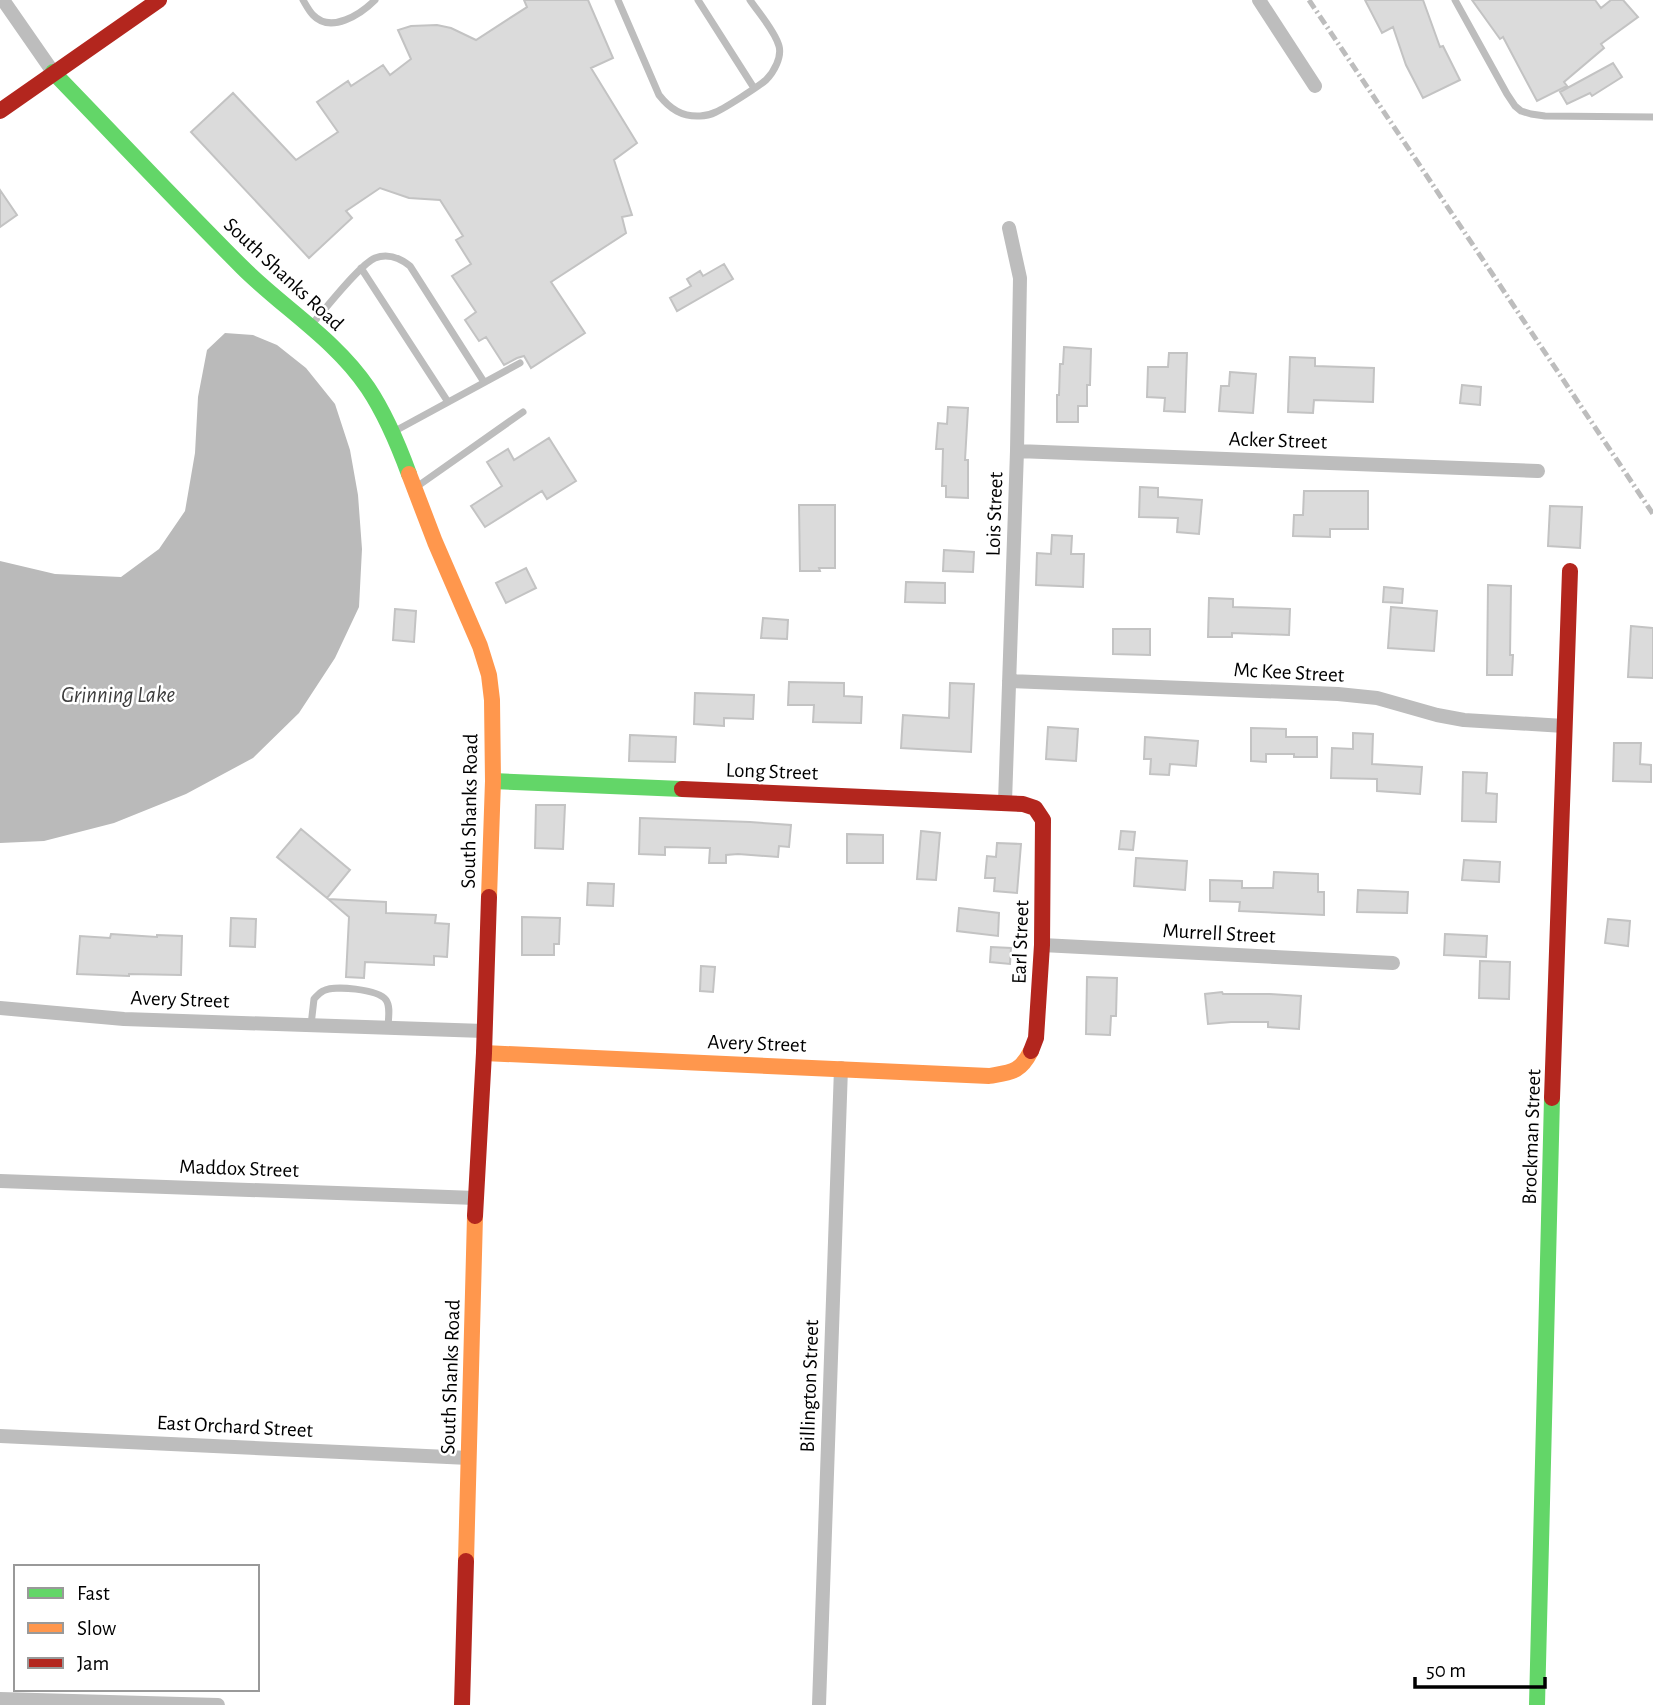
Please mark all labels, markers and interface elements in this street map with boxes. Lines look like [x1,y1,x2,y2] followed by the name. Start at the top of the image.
[220,214,348,335] street label: South Shanks Road
[1228,428,1328,453] street label: Acker Street
[983,471,1006,557] street label: Lois Street
[1233,659,1345,686] street label: Mc Kee Street
[61,684,175,707] water label: Grinning Lake
[458,733,481,889] street label: South Shanks Road
[725,759,819,784] street label: Long Street
[1009,899,1032,984] street label: Earl Street
[1162,920,1276,947] street label: Murrell Street
[130,987,230,1012] street label: Avery Street
[707,1031,807,1056] street label: Avery Street
[1519,1068,1544,1205] street label: Brockman Street
[179,1156,300,1181] street label: Maddox Street
[437,1299,464,1455] street label: South Shanks Road
[797,1319,822,1453] street label: Billington Street
[156,1412,314,1441] street label: East Orchard Street
[14,1565,259,1691] legend
[77,1583,110,1604] text: Fast
[77,1618,116,1639] text: Slow
[1415,1646,1544,1690] scale bar
[77,1653,109,1674] text: Jam
[1426,1660,1466,1681] text: 50 m

